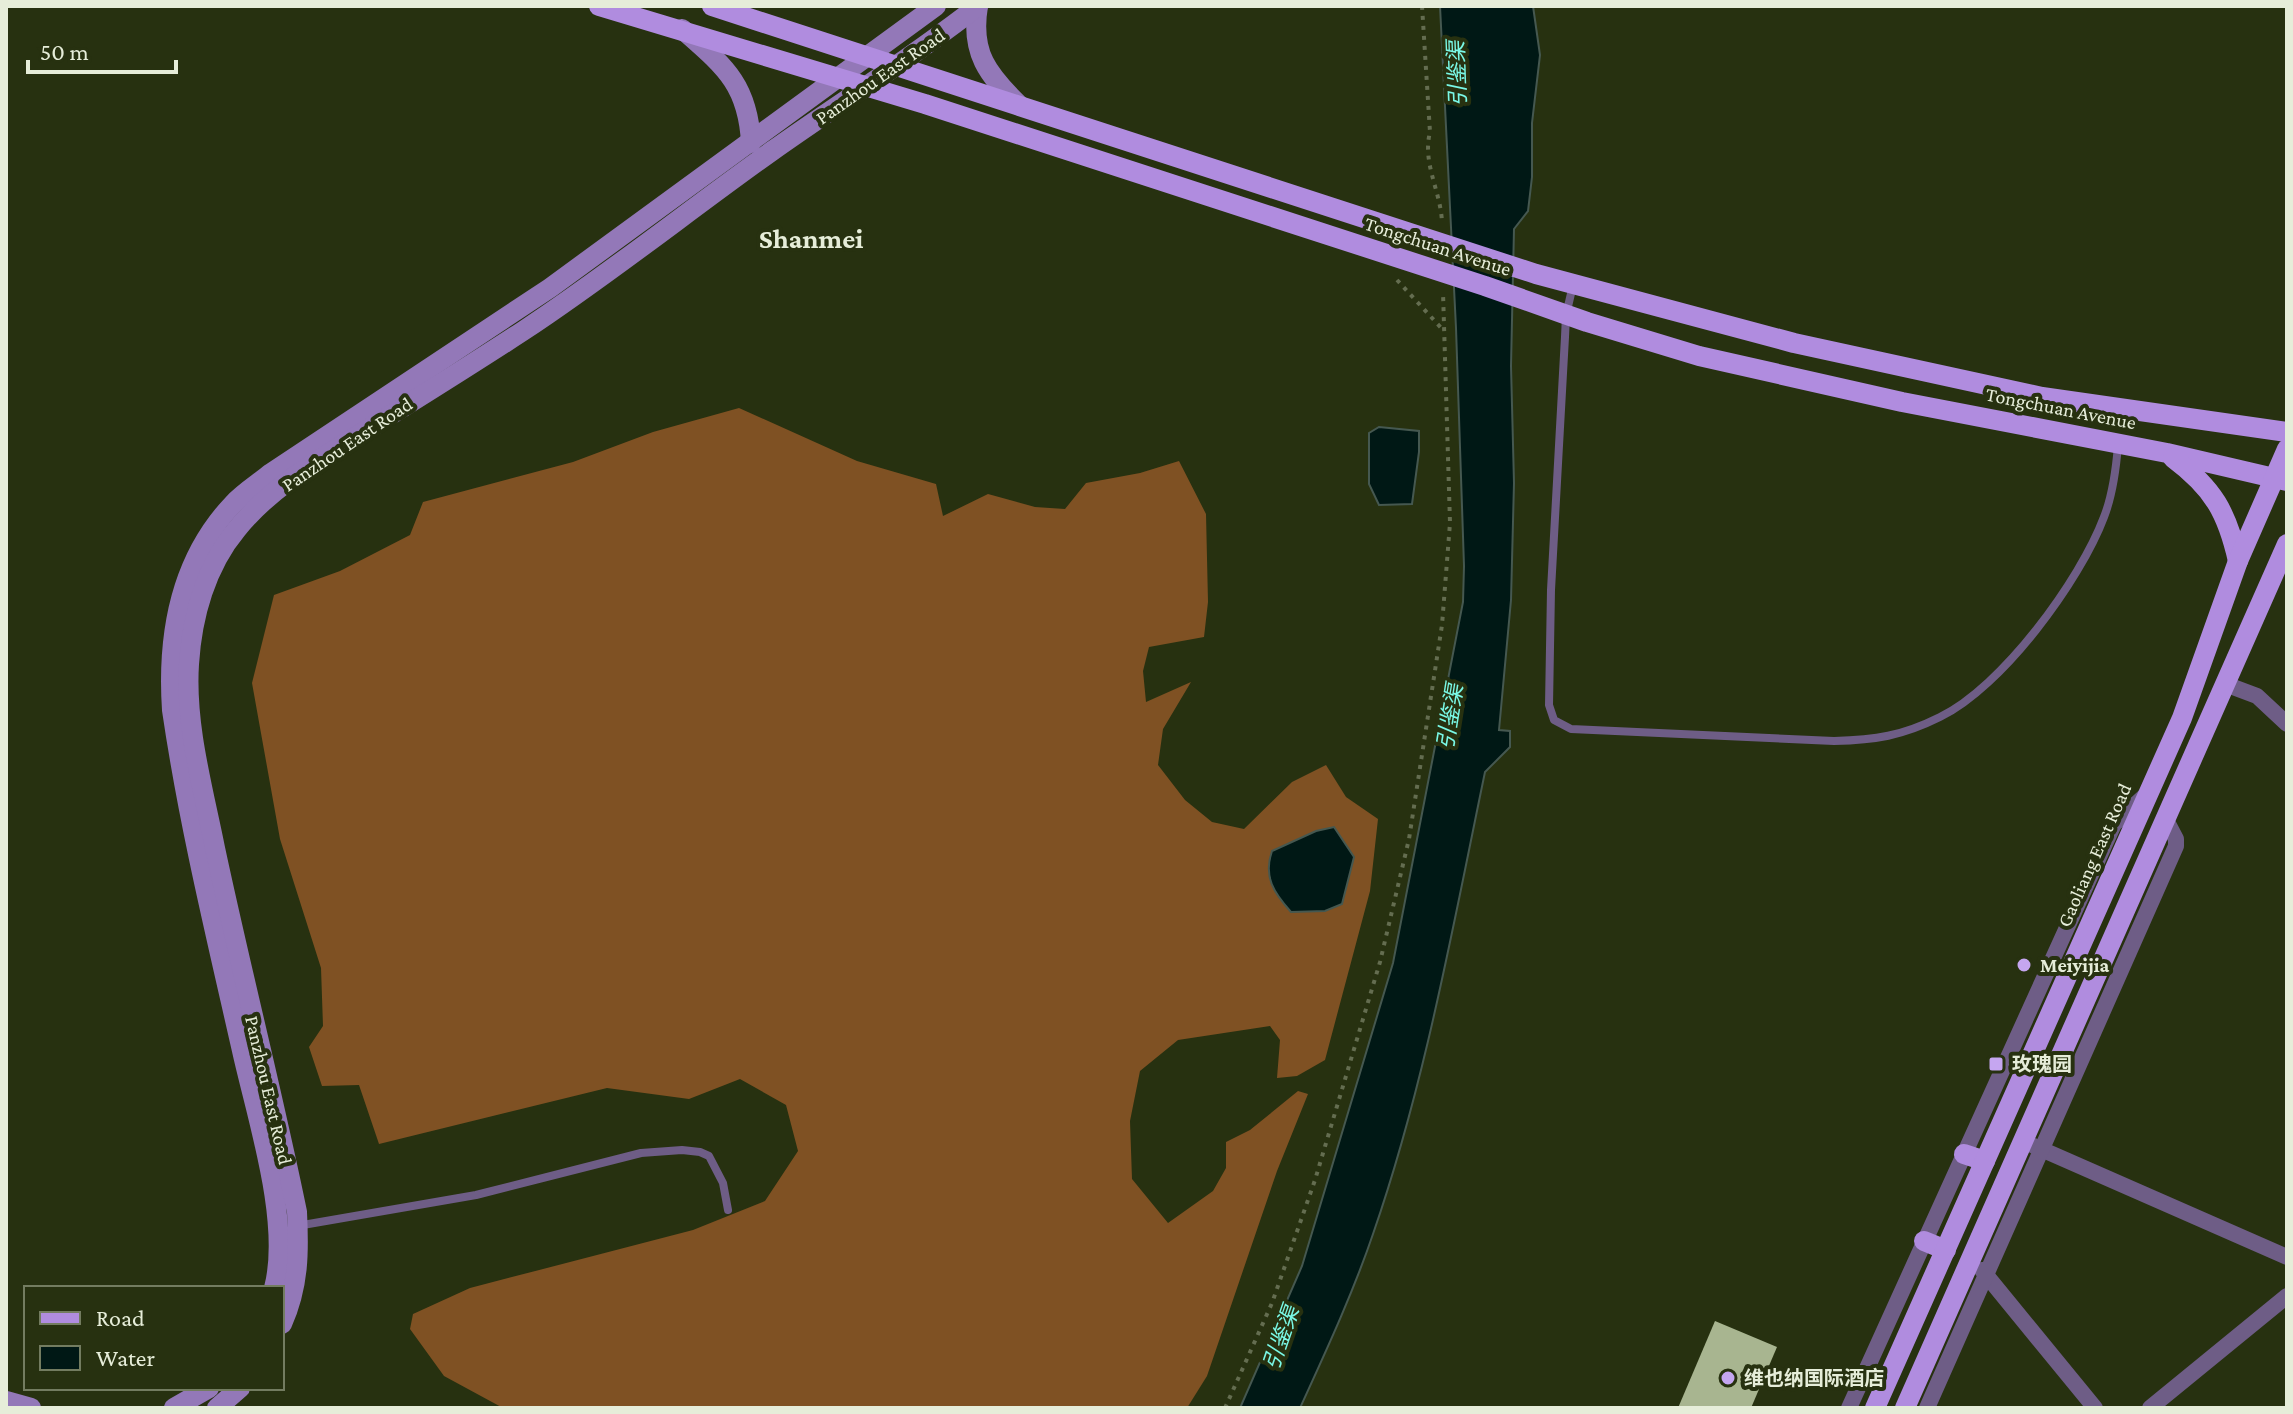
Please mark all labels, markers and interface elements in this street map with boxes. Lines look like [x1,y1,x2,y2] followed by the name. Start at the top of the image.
[811,23,949,129] street label: Panzhou East Road
[28,24,176,74] scale bar
[40,38,89,65] text: 50 m
[1443,38,1471,107] water label: 引鉴渠
[1362,212,1514,281] street label: Tongchuan Avenue
[759,223,863,254] district label: Shanmei
[1984,383,2138,434] street label: Tongchuan Avenue
[278,392,417,496] street label: Panzhou East Road
[1432,679,1468,752] water label: 引鉴渠
[2053,779,2137,931] street label: Gaoliang East Road
[2040,954,2110,977] place label: Meiyijia
[2015,956,2033,974] marker: Meiyijia
[241,1013,297,1167] street label: Panzhou East Road
[2012,1053,2072,1075] place label: 玫瑰园
[1987,1055,2005,1073] marker: 玫瑰园
[24,1286,284,1390] legend
[1258,1300,1305,1373] water label: 引鉴渠
[96,1304,145,1331] text: Road
[96,1344,155,1371] text: Water
[1744,1367,1884,1389] place label: 维也纳国际酒店
[1719,1369,1737,1387] marker: 维也纳国际酒店

